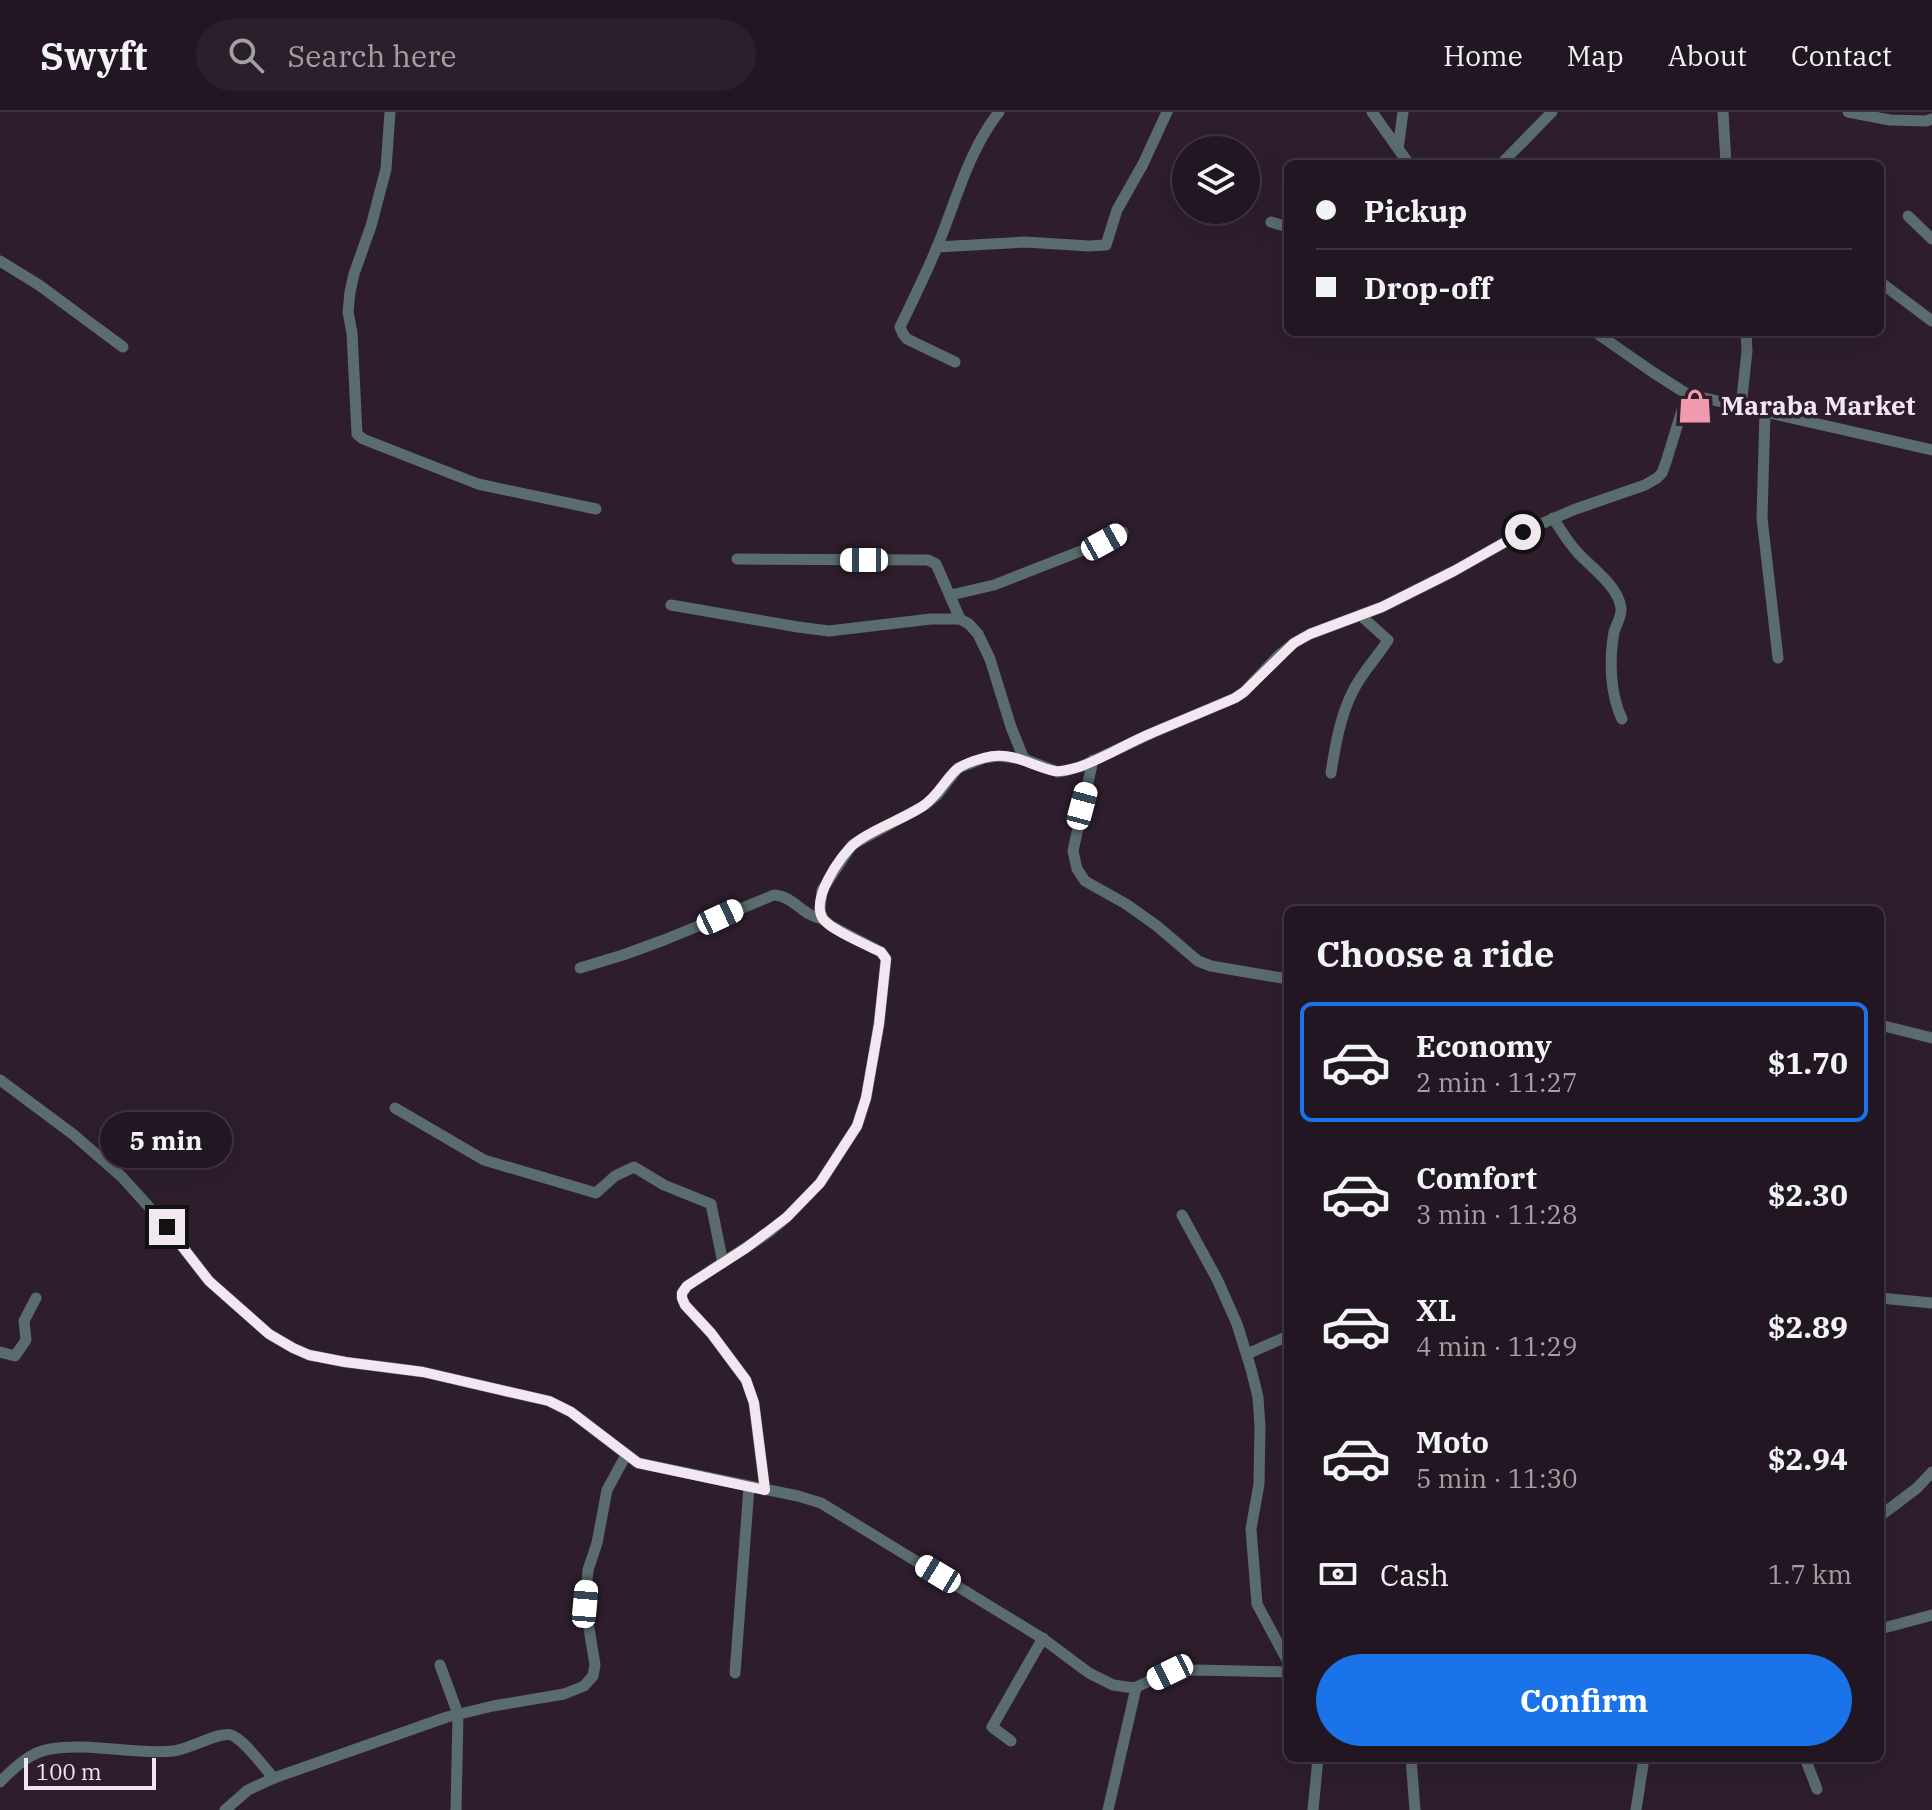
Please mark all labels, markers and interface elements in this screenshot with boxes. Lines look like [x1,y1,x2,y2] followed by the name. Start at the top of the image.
[196,19,756,91] search box
[40,31,148,80] text: Swyft
[224,33,268,77] icon: search
[288,36,457,75] text: Search here
[1443,37,1523,74] text: Home
[1567,37,1624,74] text: Map
[1668,37,1747,74] text: About
[1791,37,1892,74] text: Contact
[1172,136,1260,224] map controls
[1172,136,1260,224] button: layers
[1364,191,1467,230] text: Pickup
[1364,268,1492,307] text: Drop-off
[1676,387,1714,425] shop icon: Maraba Market
[1721,388,1916,422] place label: Maraba Market
[1505,514,1541,550] route start
[1077,520,1131,564] car
[840,548,888,572] car
[1064,780,1100,832] car
[693,896,747,938] car
[1316,930,1555,977] text: Choose a ride
[1320,1026,1392,1098] icon: car
[1416,1026,1552,1065] text: Economy
[1768,1043,1848,1082] text: $1.70
[1416,1065,1578,1099] text: 2 min · 11:27
[101,1111,233,1167] callout: 5 min
[130,1123,202,1157] text: 5 min
[1320,1158,1392,1230] icon: car
[1416,1158,1537,1197] text: Comfort
[1768,1175,1848,1214] text: $2.30
[1416,1197,1578,1231] text: 3 min · 11:28
[149,1209,185,1245] route end
[1320,1290,1392,1362] icon: car
[1416,1290,1456,1329] text: XL
[1768,1307,1848,1346] text: $2.89
[1416,1329,1578,1363] text: 4 min · 11:29
[1320,1422,1392,1494] icon: car
[1416,1422,1489,1461] text: Moto
[1768,1439,1848,1478] text: $2.94
[1416,1461,1578,1495] text: 5 min · 11:30
[911,1551,965,1597] car
[1316,1552,1360,1596] icon: cash
[1380,1555,1449,1594] text: Cash
[1768,1557,1852,1591] text: 1.7 km
[571,1579,599,1629] car
[1143,1651,1197,1693] car
[1316,1654,1852,1746] button: Confirm
[24,1754,156,1790] scale bar
[36,1757,102,1786] text: 100 m

